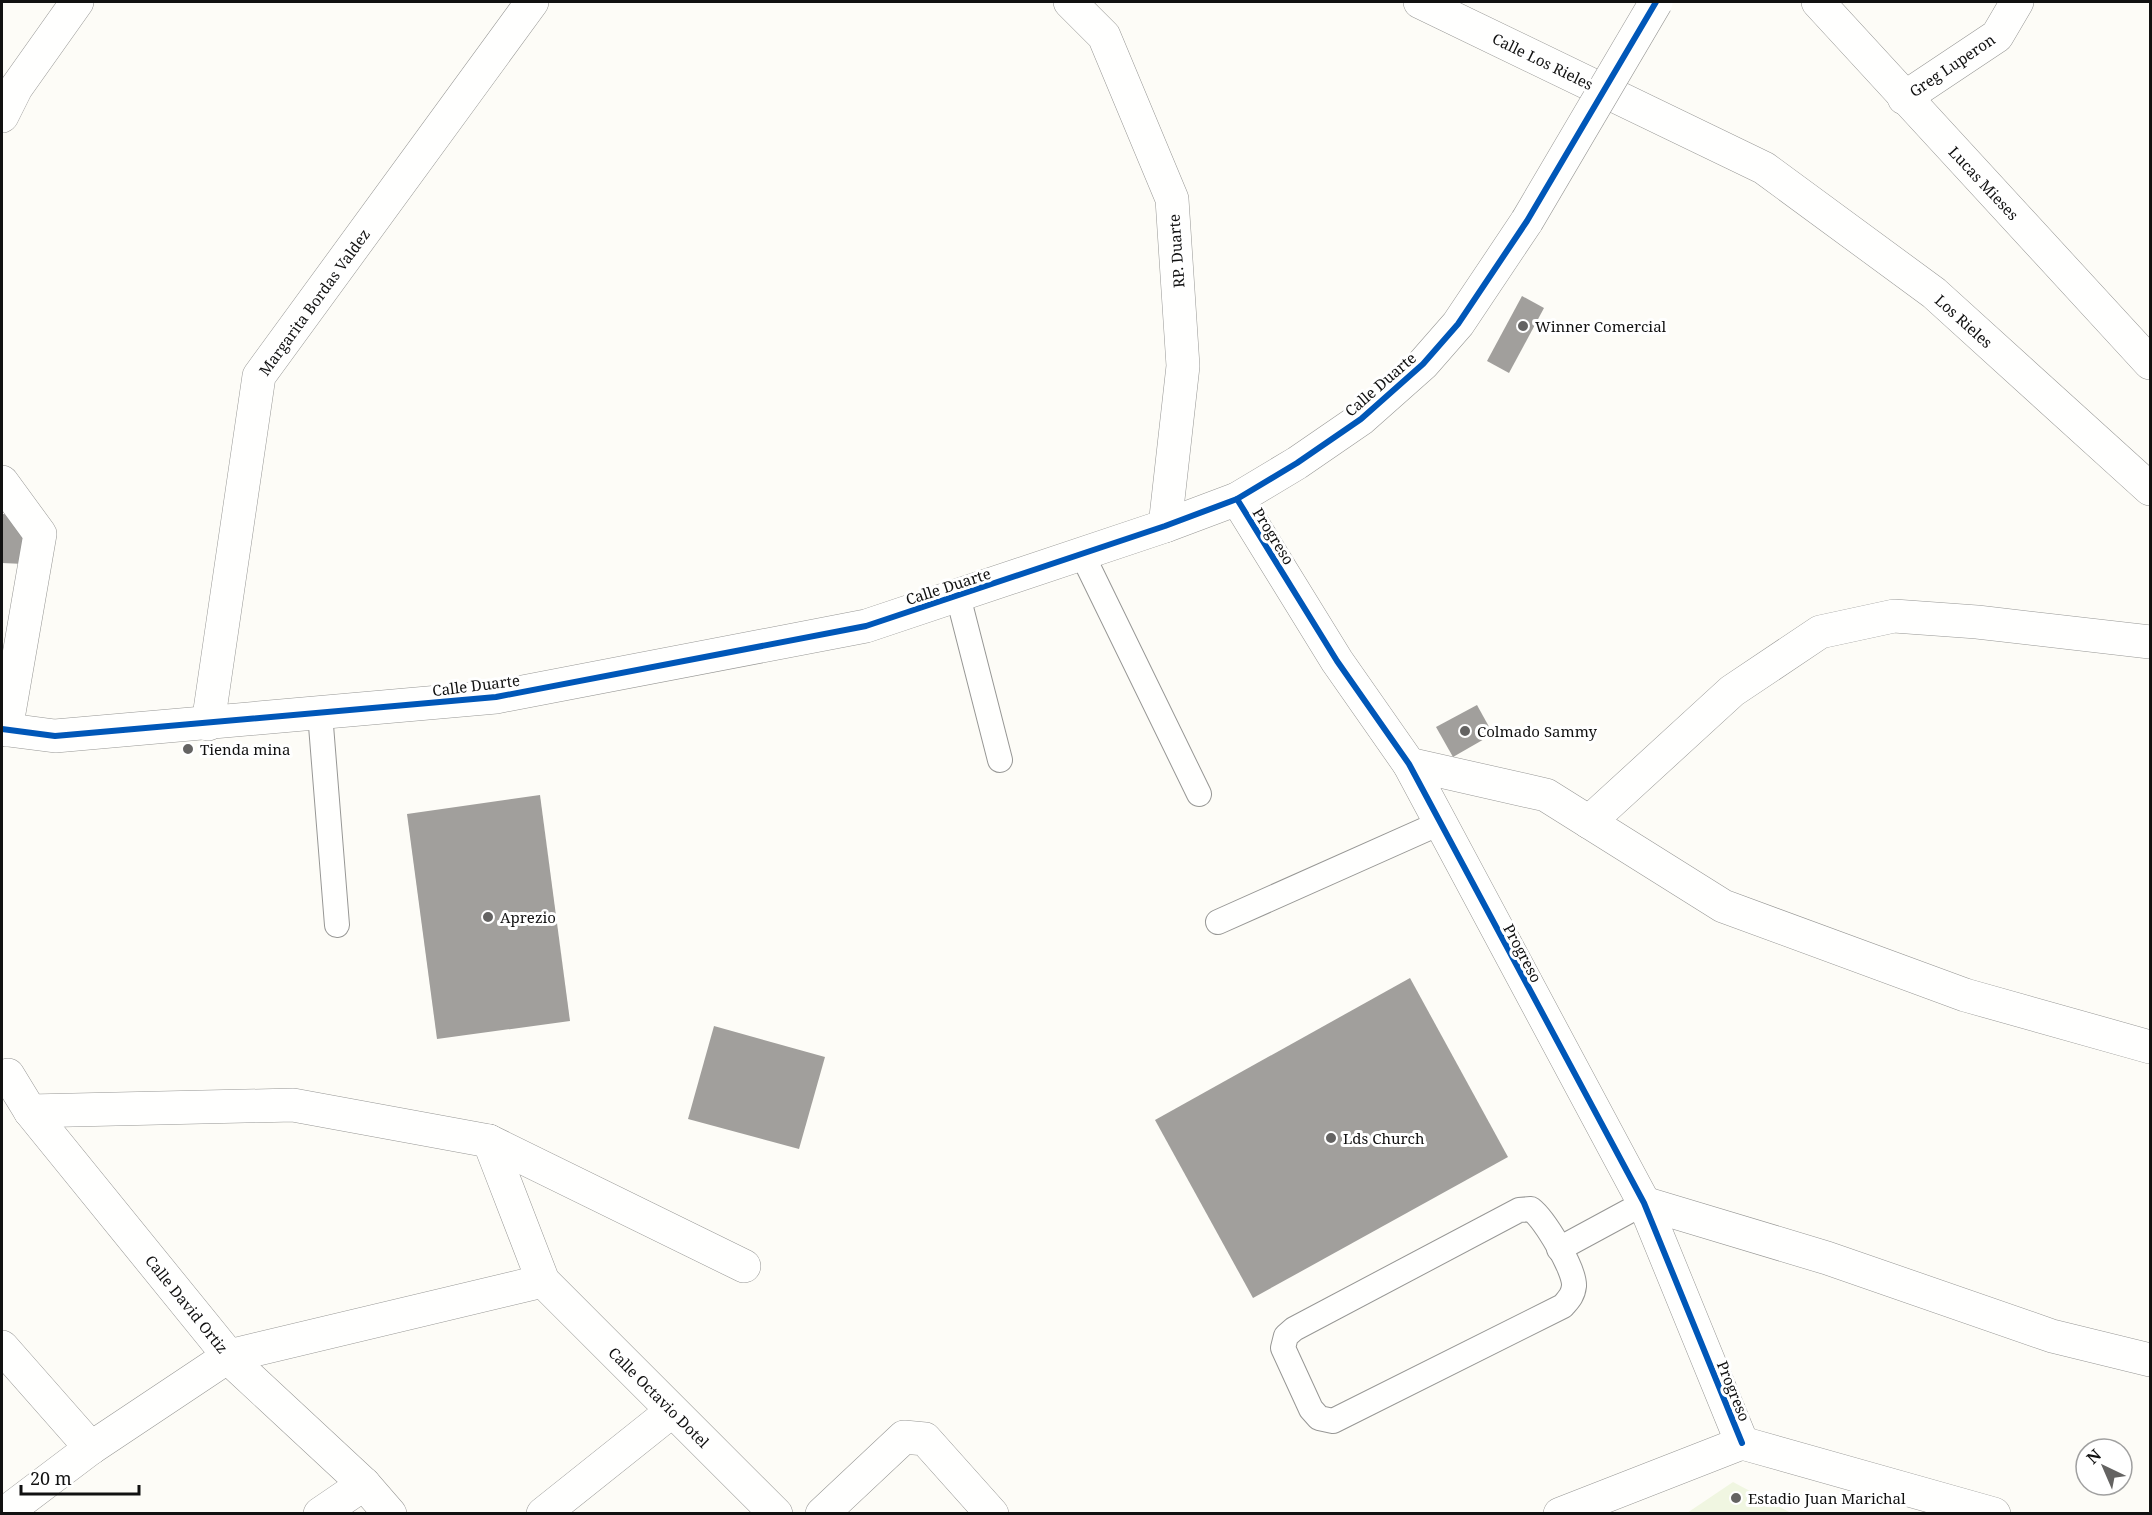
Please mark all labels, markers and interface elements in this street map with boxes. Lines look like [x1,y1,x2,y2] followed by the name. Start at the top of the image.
[1489,28,1597,94] street label: Calle Los Rieles
[1905,29,1999,101] street label: Greg Luperon
[1945,142,2023,224] street label: Lucas Mieses
[1163,213,1189,289] street label: RP. Duarte
[254,225,374,379] street label: Margarita Bordas Valdez
[1931,290,1997,352] street label: Los Rieles
[1535,316,1667,336] place label: Winner Comercial
[1516,319,1530,333] marker: Winner Comercial
[1340,348,1420,420] street label: Calle Duarte
[1249,504,1299,568] street label: Progreso
[903,563,993,609] street label: Calle Duarte
[431,670,521,700] street label: Calle Duarte
[1477,721,1598,741] place label: Colmado Sammy
[1458,724,1472,738] marker: Colmado Sammy
[200,739,290,759] place label: Tienda mina
[181,742,195,756] marker: Tienda mina
[500,907,556,927] place label: Aprezio
[481,910,495,924] marker: Aprezio
[1499,920,1547,986] street label: Progreso
[1343,1128,1425,1148] place label: Lds Church
[1324,1131,1338,1145] marker: Lds Church
[141,1251,233,1357] street label: Calle David Ortiz
[604,1342,714,1452] street label: Calle Octavio Dotel
[1713,1358,1755,1424] street label: Progreso
[2074,1437,2134,1497] north arrow
[2081,1444,2106,1469] text: N
[21,1458,140,1496] scale bar
[30,1466,72,1490] text: 20 m
[1748,1488,1906,1508] place label: Estadio Juan Marichal
[1729,1491,1743,1505] marker: Estadio Juan Marichal

